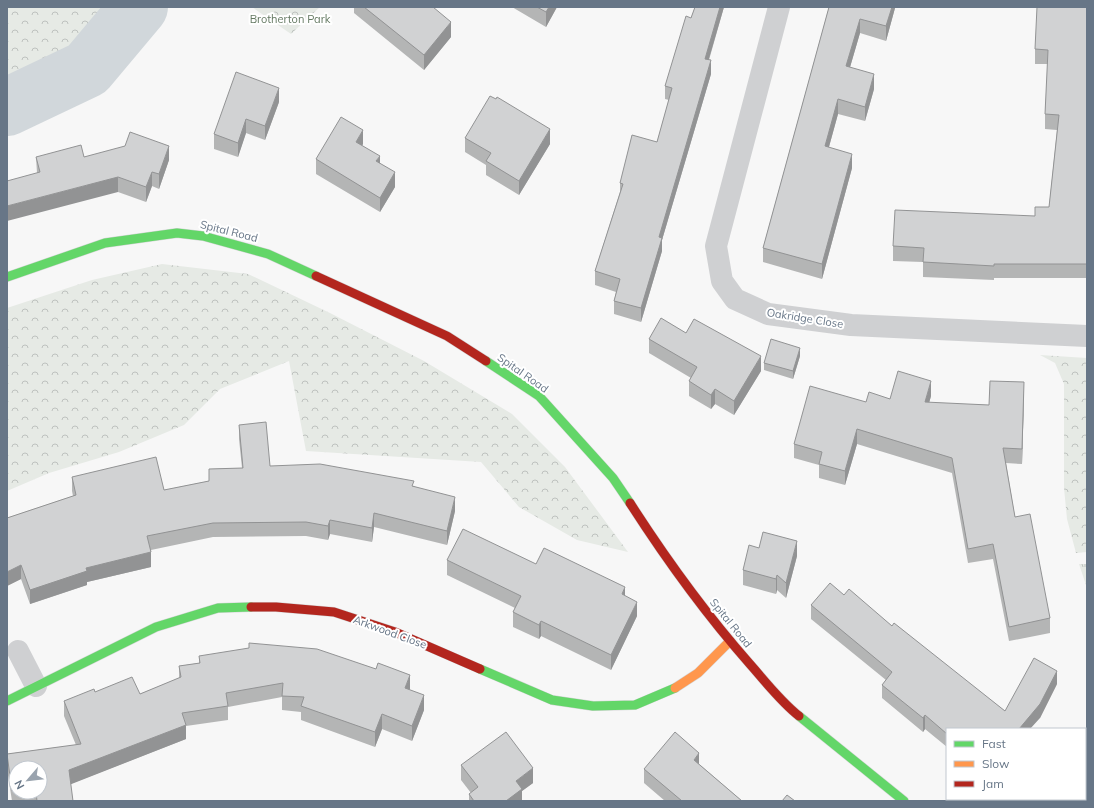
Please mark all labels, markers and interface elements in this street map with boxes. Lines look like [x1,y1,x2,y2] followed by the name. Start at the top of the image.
[250,12,331,26] park label: Brotherton Park
[199,217,259,245] street label: Spital Road
[766,305,844,331] street label: Oakridge Close
[495,350,551,396] street label: Spital Road
[707,596,755,650] street label: Spital Road
[351,612,429,652] street label: Arkwood Close
[946,728,1086,800] legend
[982,736,1006,751] text: Fast
[982,756,1010,771] text: Slow
[8,760,48,800] north arrow
[982,776,1004,791] text: Jam
[11,778,27,792] text: N

